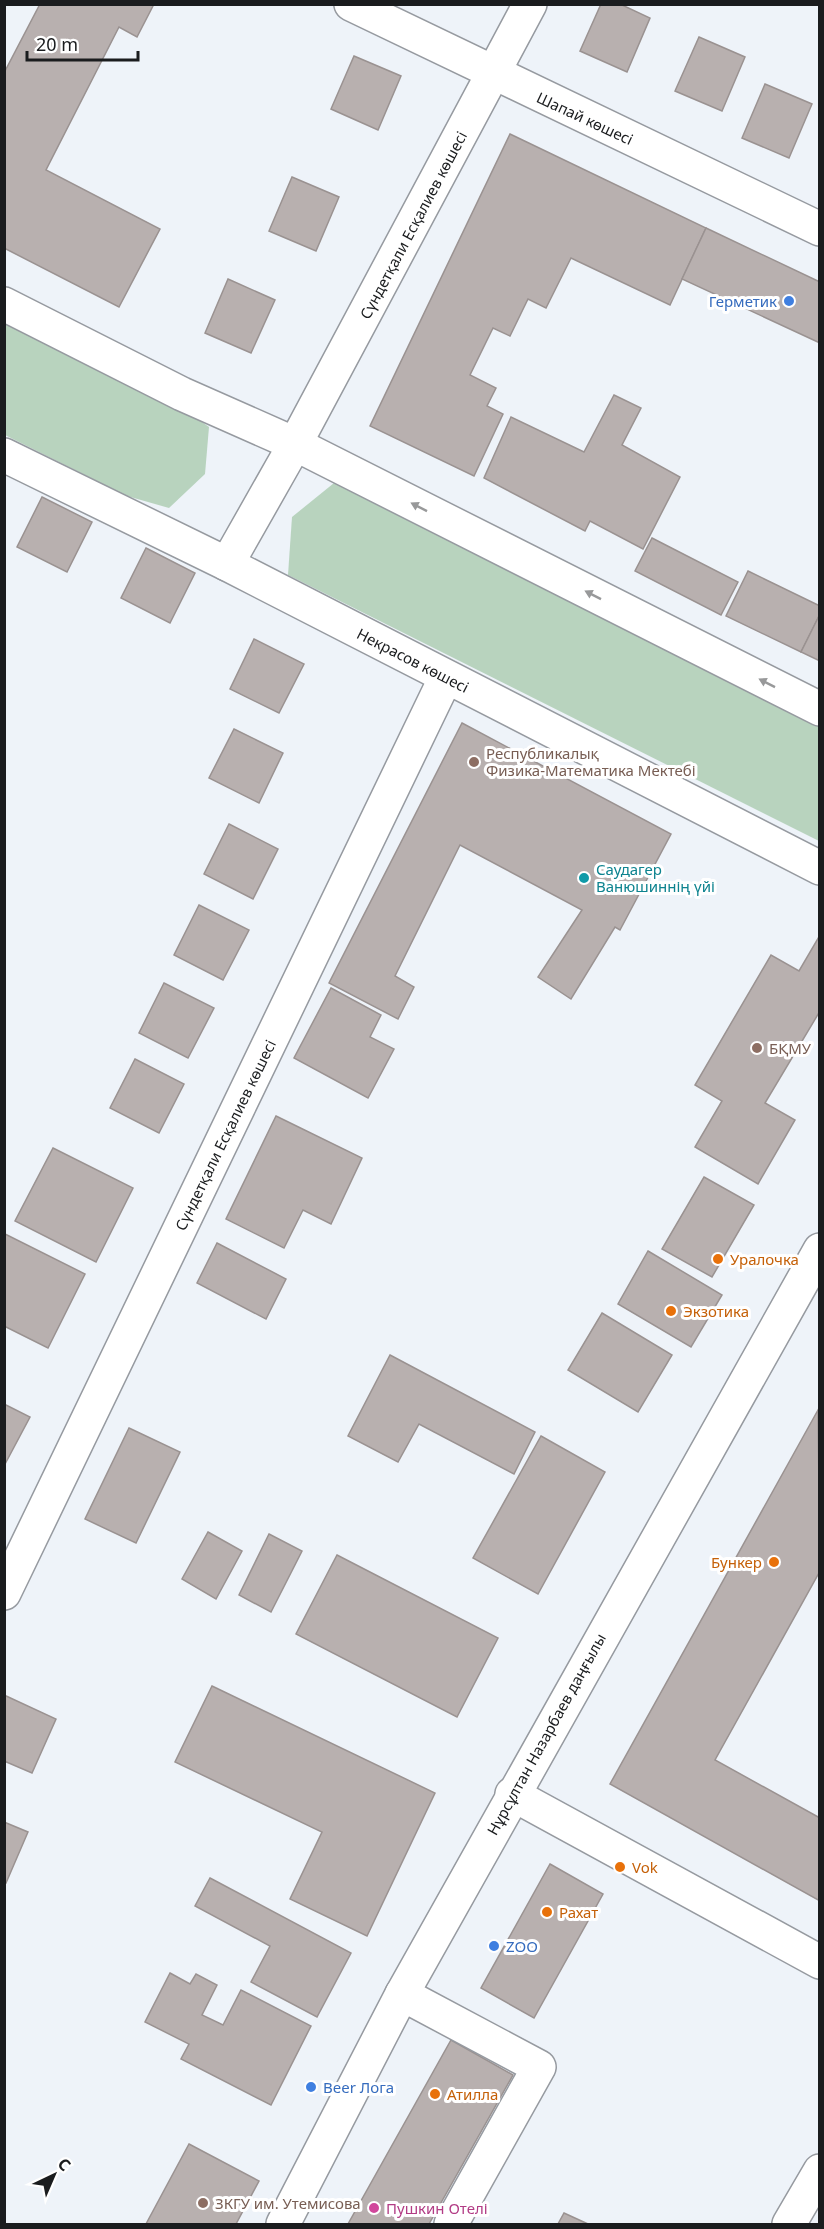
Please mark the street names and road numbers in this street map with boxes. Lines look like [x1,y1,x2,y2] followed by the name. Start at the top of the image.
[534,87,636,149] street label: Шапай көшесі
[355,128,471,322] street label: Сүндетқали Есқалиев көшесі
[354,623,472,697] street label: Некрасов көшесі
[170,1036,280,1234] street label: Сүндетқали Есқалиев көшесі
[482,1630,610,1838] street label: Нұрсұлтан Назарбаев даңғылы

